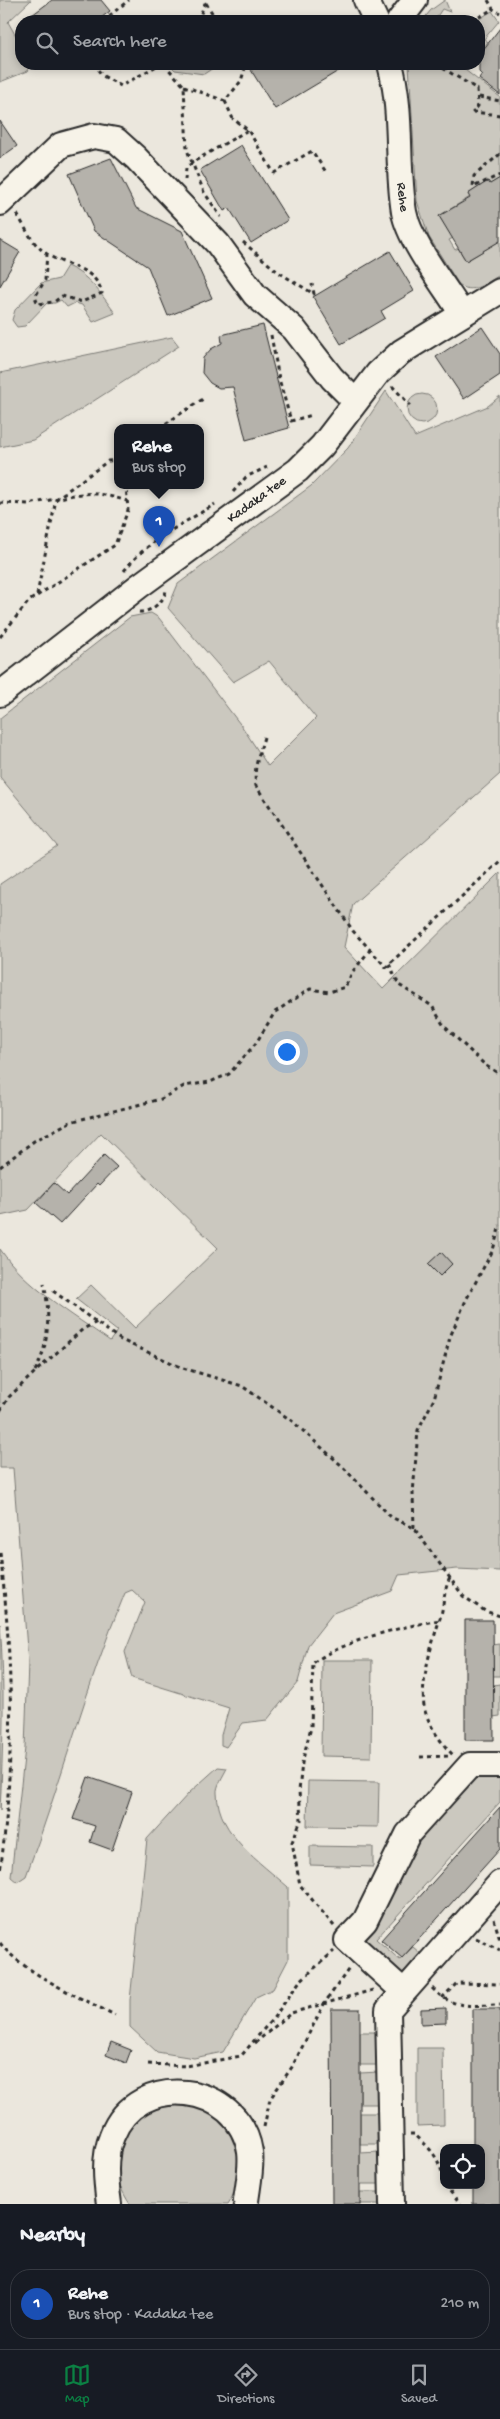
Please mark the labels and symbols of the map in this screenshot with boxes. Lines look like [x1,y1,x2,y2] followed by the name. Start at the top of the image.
[392,182,412,214] street label: Rehe
[224,472,290,527] street label: Kadaka tee
[143,506,175,547] pin: 1
[274,1039,300,1065] your location

